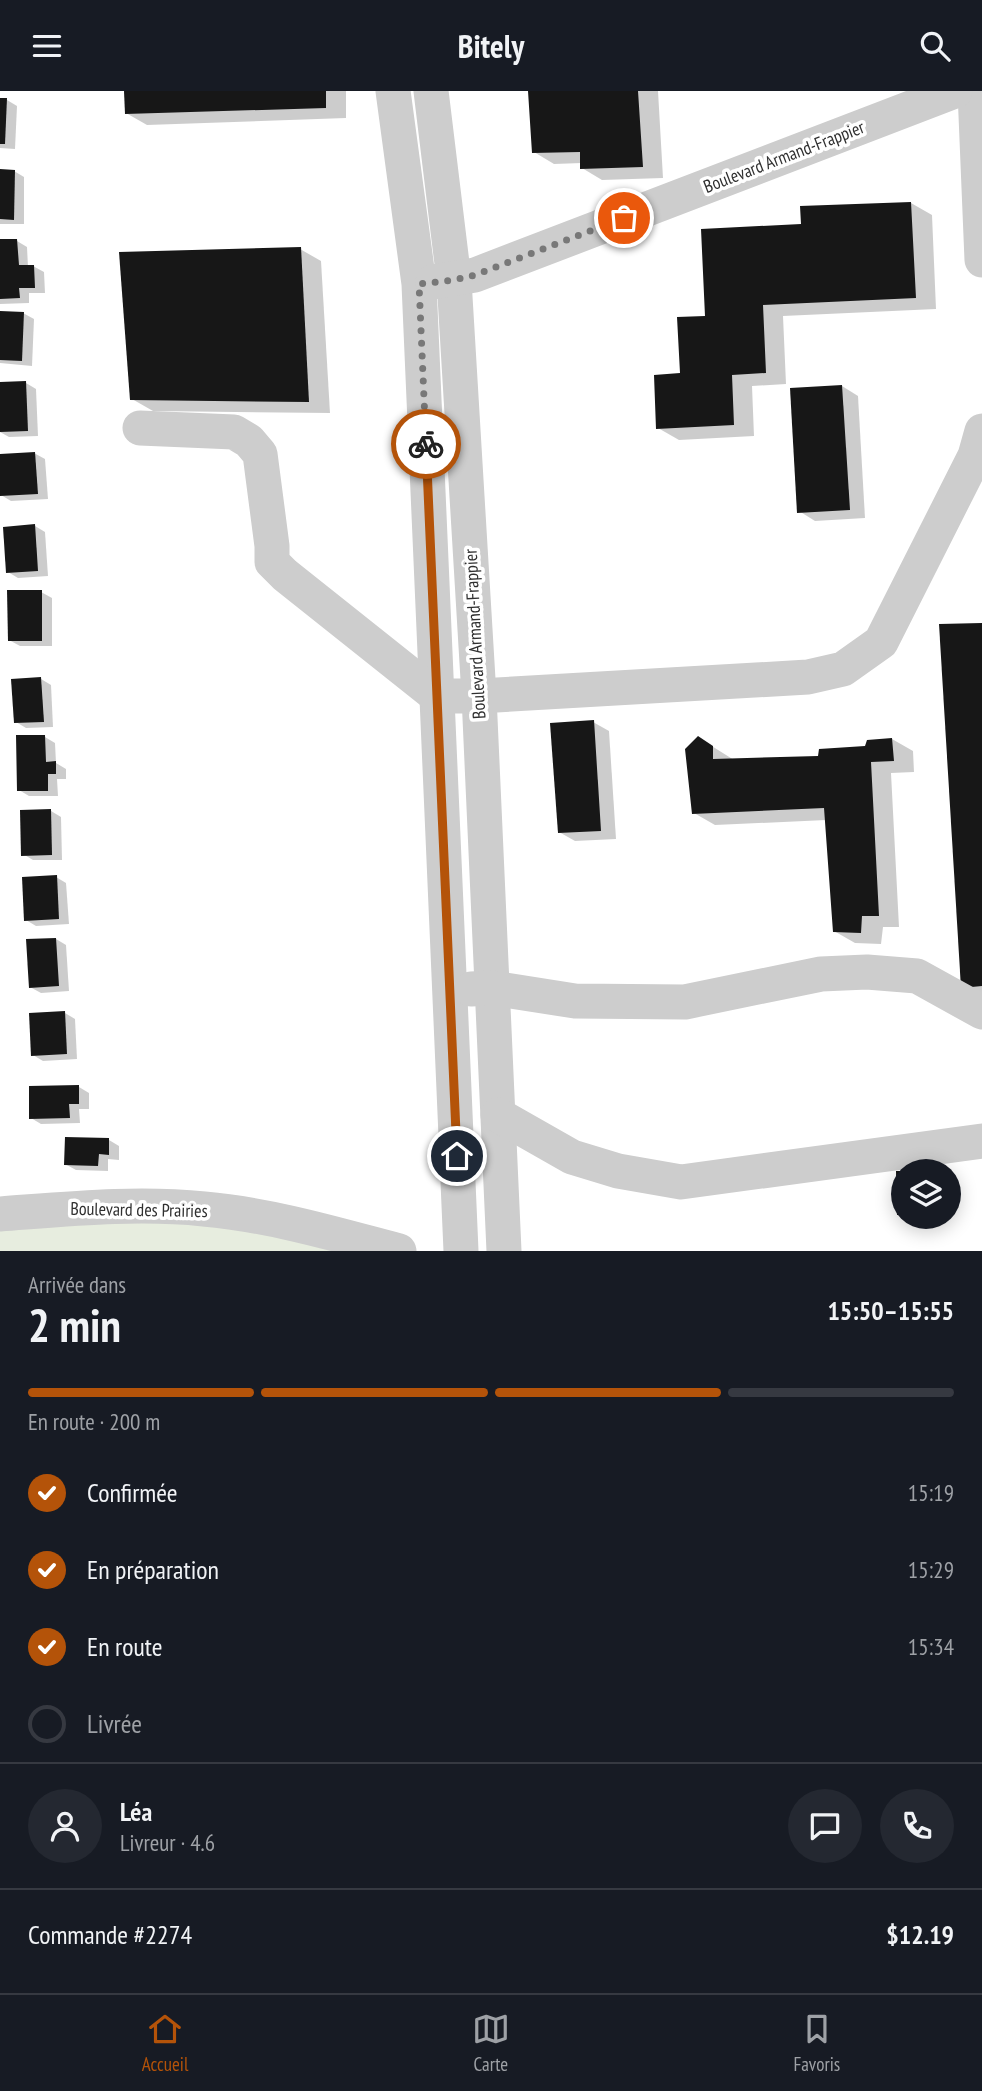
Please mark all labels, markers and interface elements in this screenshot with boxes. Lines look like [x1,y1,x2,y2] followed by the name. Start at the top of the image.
[458,25,524,67] text: Bitely
[28,27,66,65] icon: menu
[916,27,954,65] icon: search
[700,115,868,198] street label: Boulevard Armand-Frappier
[594,188,654,248] pin
[605,199,643,237] icon: bag
[391,409,461,479] courier
[407,425,445,463] icon: bike
[459,548,490,720] street label: Boulevard Armand-Frappier
[427,1126,487,1186] pin
[438,1137,476,1175] icon: home
[891,1159,961,1229] map controls
[891,1159,961,1229] button: layers
[70,1197,208,1222] street label: Boulevard des Prairies
[28,1270,126,1299] text: Arrivée dans
[827,1294,954,1327] text: 15:50–15:55
[28,1295,121,1355] text: 2 min
[28,1407,160,1436] text: En route · 200 m
[28,1474,66,1512] icon: check
[87,1476,178,1509] text: Confirmée
[908,1478,954,1507] text: 15:19
[28,1551,66,1589] icon: check
[87,1553,219,1586] text: En préparation
[908,1555,954,1584] text: 15:29
[28,1628,66,1666] icon: check
[87,1630,162,1663] text: En route
[908,1632,954,1661] text: 15:34
[87,1707,142,1740] text: Livrée
[28,1789,102,1863] button: person
[788,1789,862,1863] button: chat
[880,1789,954,1863] button: phone
[120,1795,152,1828] text: Léa
[120,1828,215,1857] text: Livreur · 4.6
[28,1918,192,1951] text: Commande #2274
[886,1918,954,1951] text: $12.19
[142,2010,188,2076] tab: Accueil
[472,2010,510,2076] tab: Carte
[793,2010,840,2076] tab: Favoris

